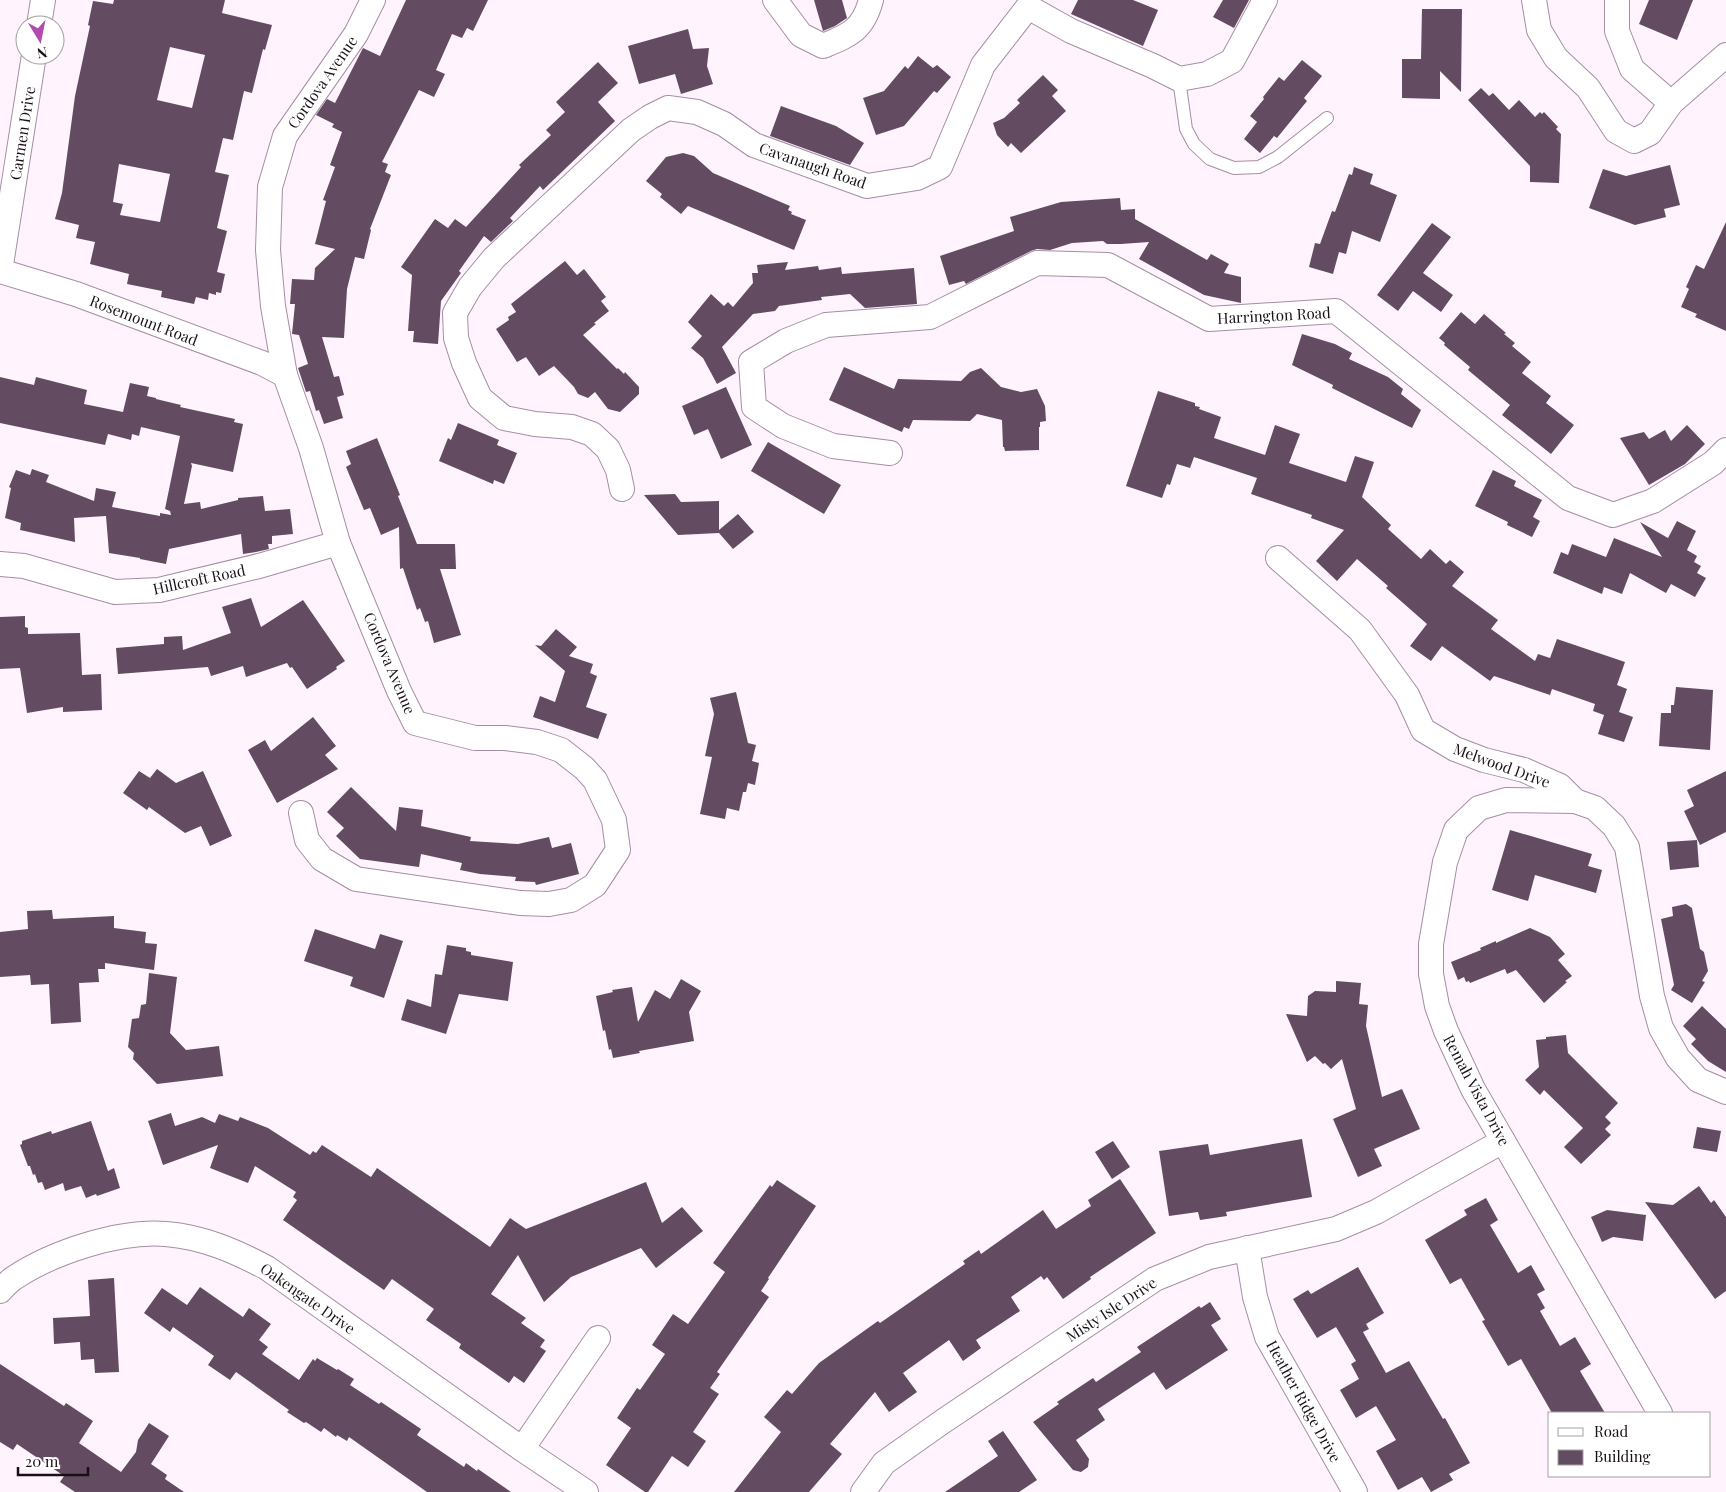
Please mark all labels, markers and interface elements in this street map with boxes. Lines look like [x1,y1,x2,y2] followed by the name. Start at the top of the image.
[15,15,65,65] north arrow
[283,32,361,132] street label: Cordova Avenue
[36,43,49,64] text: N
[5,85,39,181] street label: Carmen Drive
[757,137,870,193] street label: Cavanaugh Road
[87,290,201,350] street label: Rosemount Road
[1217,302,1332,328] street label: Harrington Road
[151,559,247,599] street label: Hillcroft Road
[359,609,421,717] street label: Cordova Avenue
[1451,738,1553,792] street label: Melwood Drive
[1439,1031,1515,1149] street label: Remah Vista Drive
[257,1258,359,1338] street label: Oakengate Drive
[1062,1272,1160,1346] street label: Misty Isle Drive
[1262,1336,1346,1466] street label: Heather Ridge Drive
[1548,1412,1711,1477] legend
[1594,1421,1628,1441] text: Road
[18,1444,88,1476] scale bar
[1594,1446,1651,1466] text: Building
[25,1451,59,1471] text: 20 m

